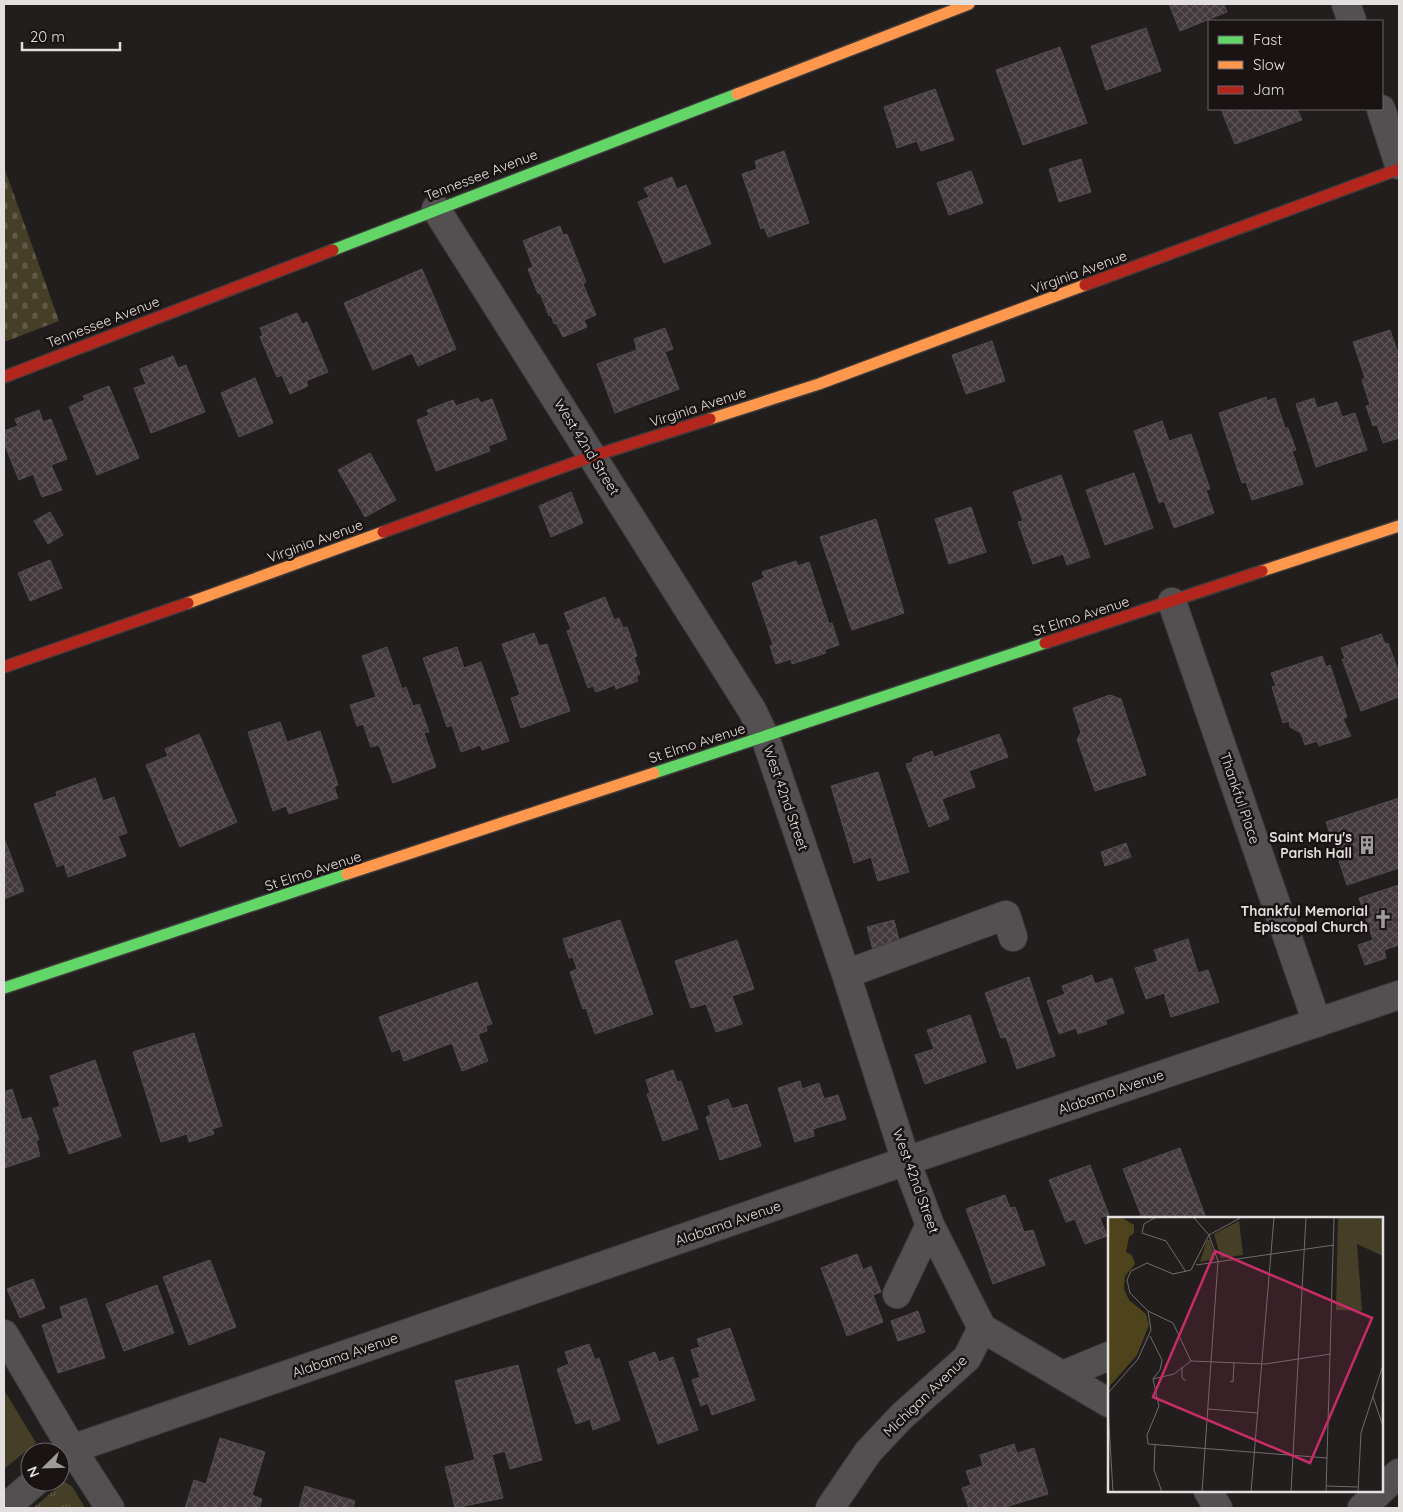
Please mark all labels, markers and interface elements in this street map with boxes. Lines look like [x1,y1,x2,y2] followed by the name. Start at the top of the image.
[22,20,120,52] scale bar
[1208,20,1383,110] legend
[30,27,65,46] text: 20 m
[1253,30,1282,49] text: Fast
[1253,55,1285,74] text: Slow
[1253,80,1284,99] text: Jam
[422,145,540,205] street label: Tennessee Avenue
[1029,246,1129,298] street label: Virginia Avenue
[44,292,162,352] street label: Tennessee Avenue
[647,383,749,431] street label: Virginia Avenue
[550,396,624,499] street label: West 42nd Street
[265,515,365,567] street label: Virginia Avenue
[1030,592,1132,640] street label: St Elmo Avenue
[646,719,748,767] street label: St Elmo Avenue
[760,743,813,853] street label: West 42nd Street
[1216,750,1264,846] street label: Thankful Place
[1269,828,1352,862] place label: Saint Mary's Parish Hall
[1356,834,1378,856] building icon: Saint Mary's Parish Hall
[262,847,364,895] street label: St Elmo Avenue
[1241,902,1368,936] place label: Thankful Memorial Episcopal Church
[1372,908,1394,930] church icon: Thankful Memorial Episcopal Church
[1056,1065,1166,1119] street label: Alabama Avenue
[889,1126,943,1236] street label: West 42nd Street
[673,1196,783,1250] street label: Alabama Avenue
[1108,1217,1383,1492] inset map
[290,1328,400,1382] street label: Alabama Avenue
[879,1351,971,1441] street label: Michigan Avenue
[20,1442,70,1492] north arrow
[23,1464,43,1480] text: N

